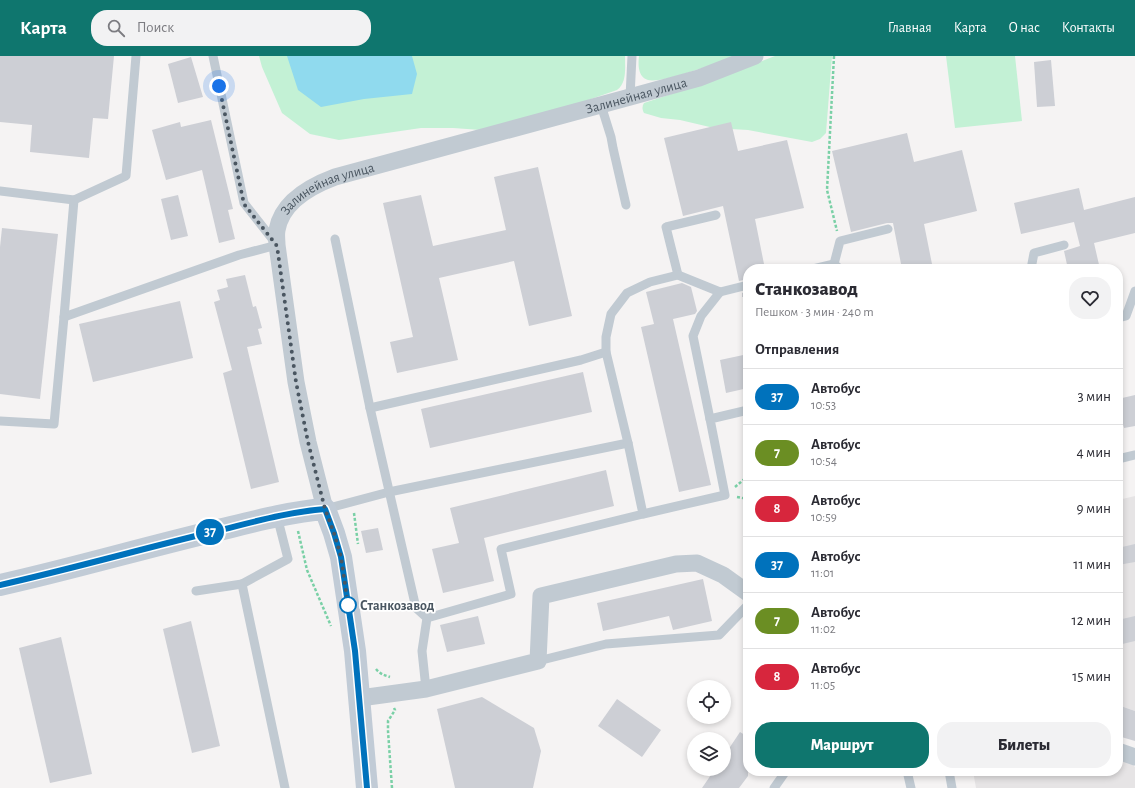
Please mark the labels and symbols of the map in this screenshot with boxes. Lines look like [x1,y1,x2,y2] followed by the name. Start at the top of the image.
[584,75,689,117] street label: Залинейная улица
[209,76,229,96] your location
[278,161,377,218] street label: Залинейная улица
[192,519,228,545] line badge: 37
[339,596,357,614] marker: Станкозавод
[360,599,435,613] place label: Станкозавод

